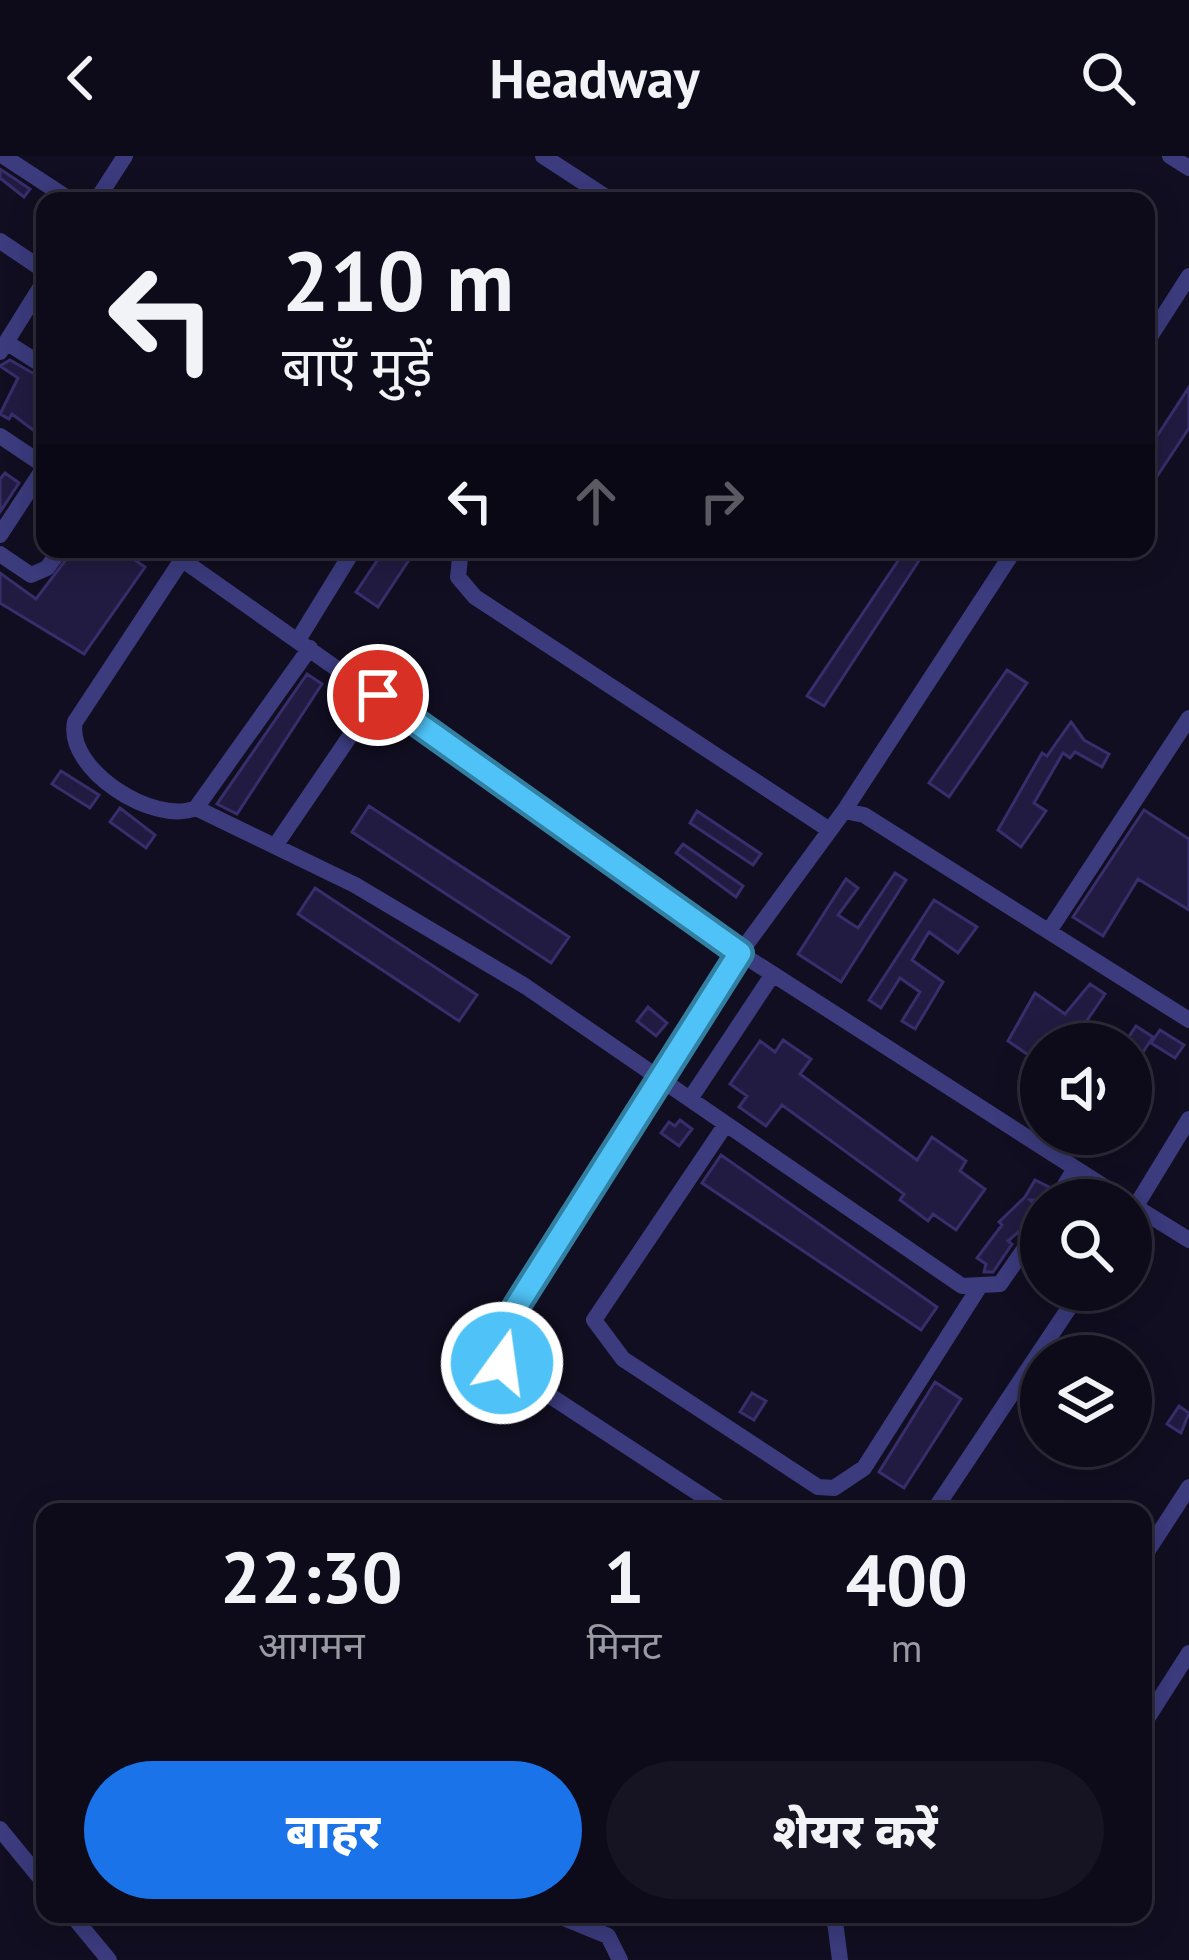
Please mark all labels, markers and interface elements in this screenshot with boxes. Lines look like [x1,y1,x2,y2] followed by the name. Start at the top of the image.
[489,43,700,113] text: Headway
[48,45,114,111] icon: back
[1075,45,1141,111] icon: search
[282,225,514,334] text: 210 m
[84,240,240,396] icon: left
[282,331,432,401] text: बाएँ मुड़ें
[437,468,503,534] icon: left
[563,468,629,534] icon: ahead
[689,468,755,534] icon: right
[327,644,429,746] pin
[345,662,411,728] icon: arrive
[1020,1023,1152,1467] map controls
[1020,1023,1152,1155] button: sound
[1020,1179,1152,1311] button: search
[439,1300,565,1426] position arrow
[1020,1335,1152,1467] button: layers
[220,1530,403,1623] text: 22:30
[604,1530,644,1623] text: 1
[845,1533,968,1626] text: 400
[258,1619,365,1670] text: आगमन
[587,1619,661,1670] text: मिनट
[891,1622,923,1673] text: m
[84,1761,582,1899] button: बाहर
[606,1761,1104,1899] button: शेयर करें

